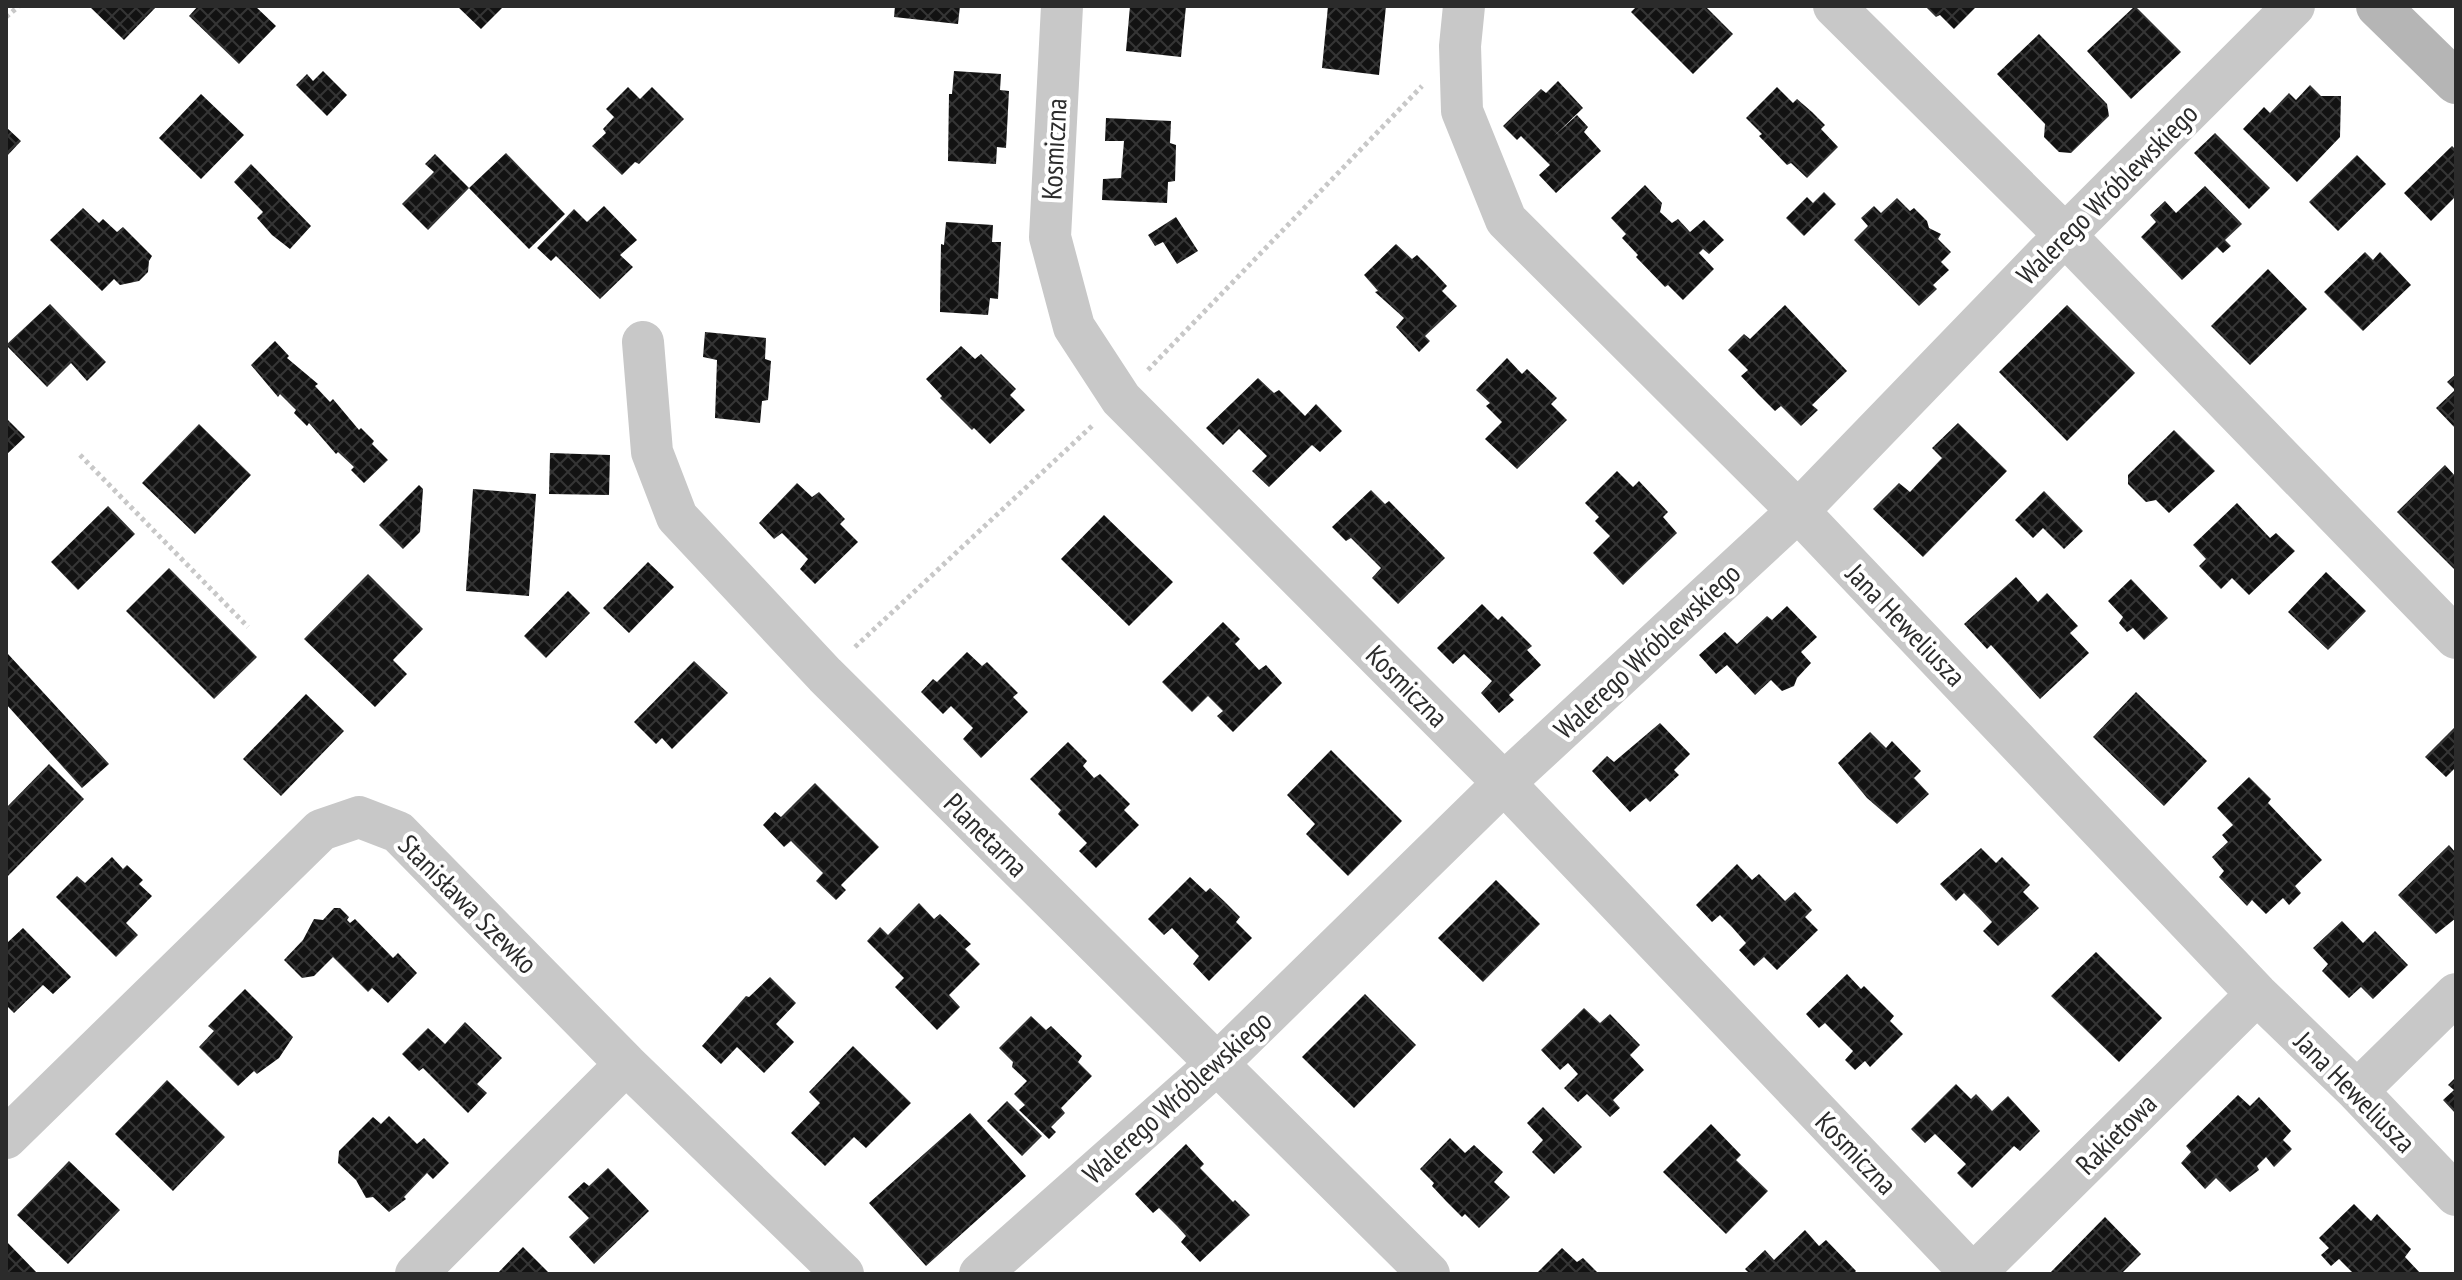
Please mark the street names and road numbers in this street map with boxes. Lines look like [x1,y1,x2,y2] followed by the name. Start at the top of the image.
[2008,95,2205,292] street label: Walerego Wróblewskiego
[1032,97,1075,201] street label: Kosmiczna
[1546,555,1748,747] street label: Walerego Wróblewskiego
[1838,555,1974,694] street label: Jana Heweliusza
[1358,637,1456,735] street label: Kosmiczna
[936,785,1036,885] street label: Planetarna
[391,826,546,981] street label: Stanisława Szewko
[1074,1002,1279,1191] street label: Walerego Wróblewskiego
[2286,1022,2424,1160] street label: Jana Heweliusza
[2067,1085,2164,1182] street label: Rakietowa
[1808,1103,1905,1202] street label: Kosmiczna

